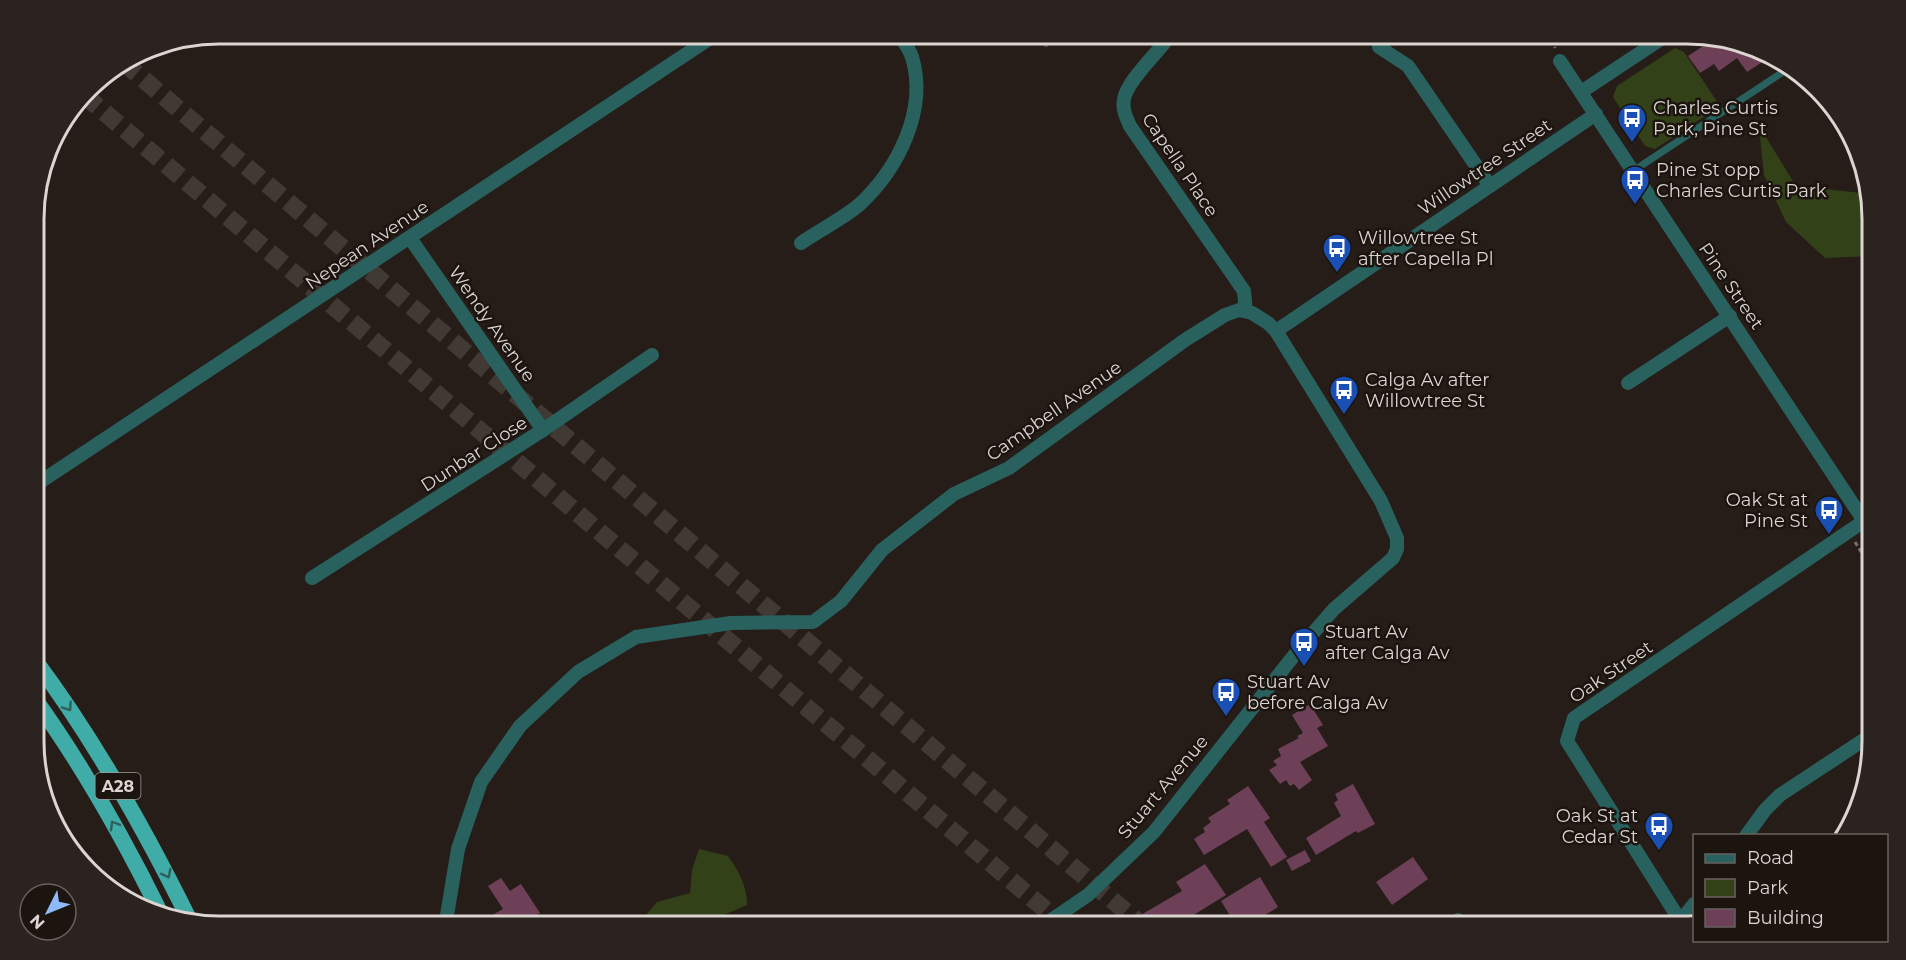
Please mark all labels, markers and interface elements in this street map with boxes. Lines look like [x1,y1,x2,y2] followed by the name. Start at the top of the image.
[1653,97,1778,140] place label: Charles Curtis Park, Pine St
[1616,102,1648,144] bus stop icon: Charles Curtis Park, Pine St
[1137,109,1223,221] street label: Capella Place
[1414,114,1556,220] street label: Willowtree Street
[1656,159,1827,202] place label: Pine St opp Charles Curtis Park
[1619,164,1651,206] bus stop icon: Pine St opp Charles Curtis Park
[301,196,433,294] street label: Nepean Avenue
[1358,227,1494,270] place label: Willowtree St after Capella Pl
[1321,232,1353,274] bus stop icon: Willowtree St after Capella Pl
[1694,238,1768,334] street label: Pine Street
[444,262,540,386] street label: Wendy Avenue
[982,356,1126,466] street label: Campbell Avenue
[1365,369,1489,412] place label: Calga Av after Willowtree St
[1328,374,1360,416] bus stop icon: Calga Av after Willowtree St
[417,411,531,497] street label: Dunbar Close
[1726,489,1808,532] place label: Oak St at Pine St
[1813,494,1845,536] bus stop icon: Oak St at Pine St
[1325,621,1450,664] place label: Stuart Av after Calga Av
[1288,626,1320,668] bus stop icon: Stuart Av after Calga Av
[1565,636,1657,708] street label: Oak Street
[1247,671,1388,714] place label: Stuart Av before Calga Av
[1210,676,1242,718] bus stop icon: Stuart Av before Calga Av
[61,700,72,711] one-way arrow
[1113,731,1213,843] street label: Stuart Avenue
[96,773,140,799] road number: A28
[1556,805,1638,848] place label: Oak St at Cedar St
[1643,810,1675,852] bus stop icon: Oak St at Cedar St
[110,821,121,831] one-way arrow
[1693,834,1888,942] legend
[1747,847,1794,869] text: Road
[160,868,172,879] one-way arrow
[1747,877,1788,899] text: Park
[18,882,78,942] north arrow
[1747,907,1824,929] text: Building
[26,911,49,933] text: N

